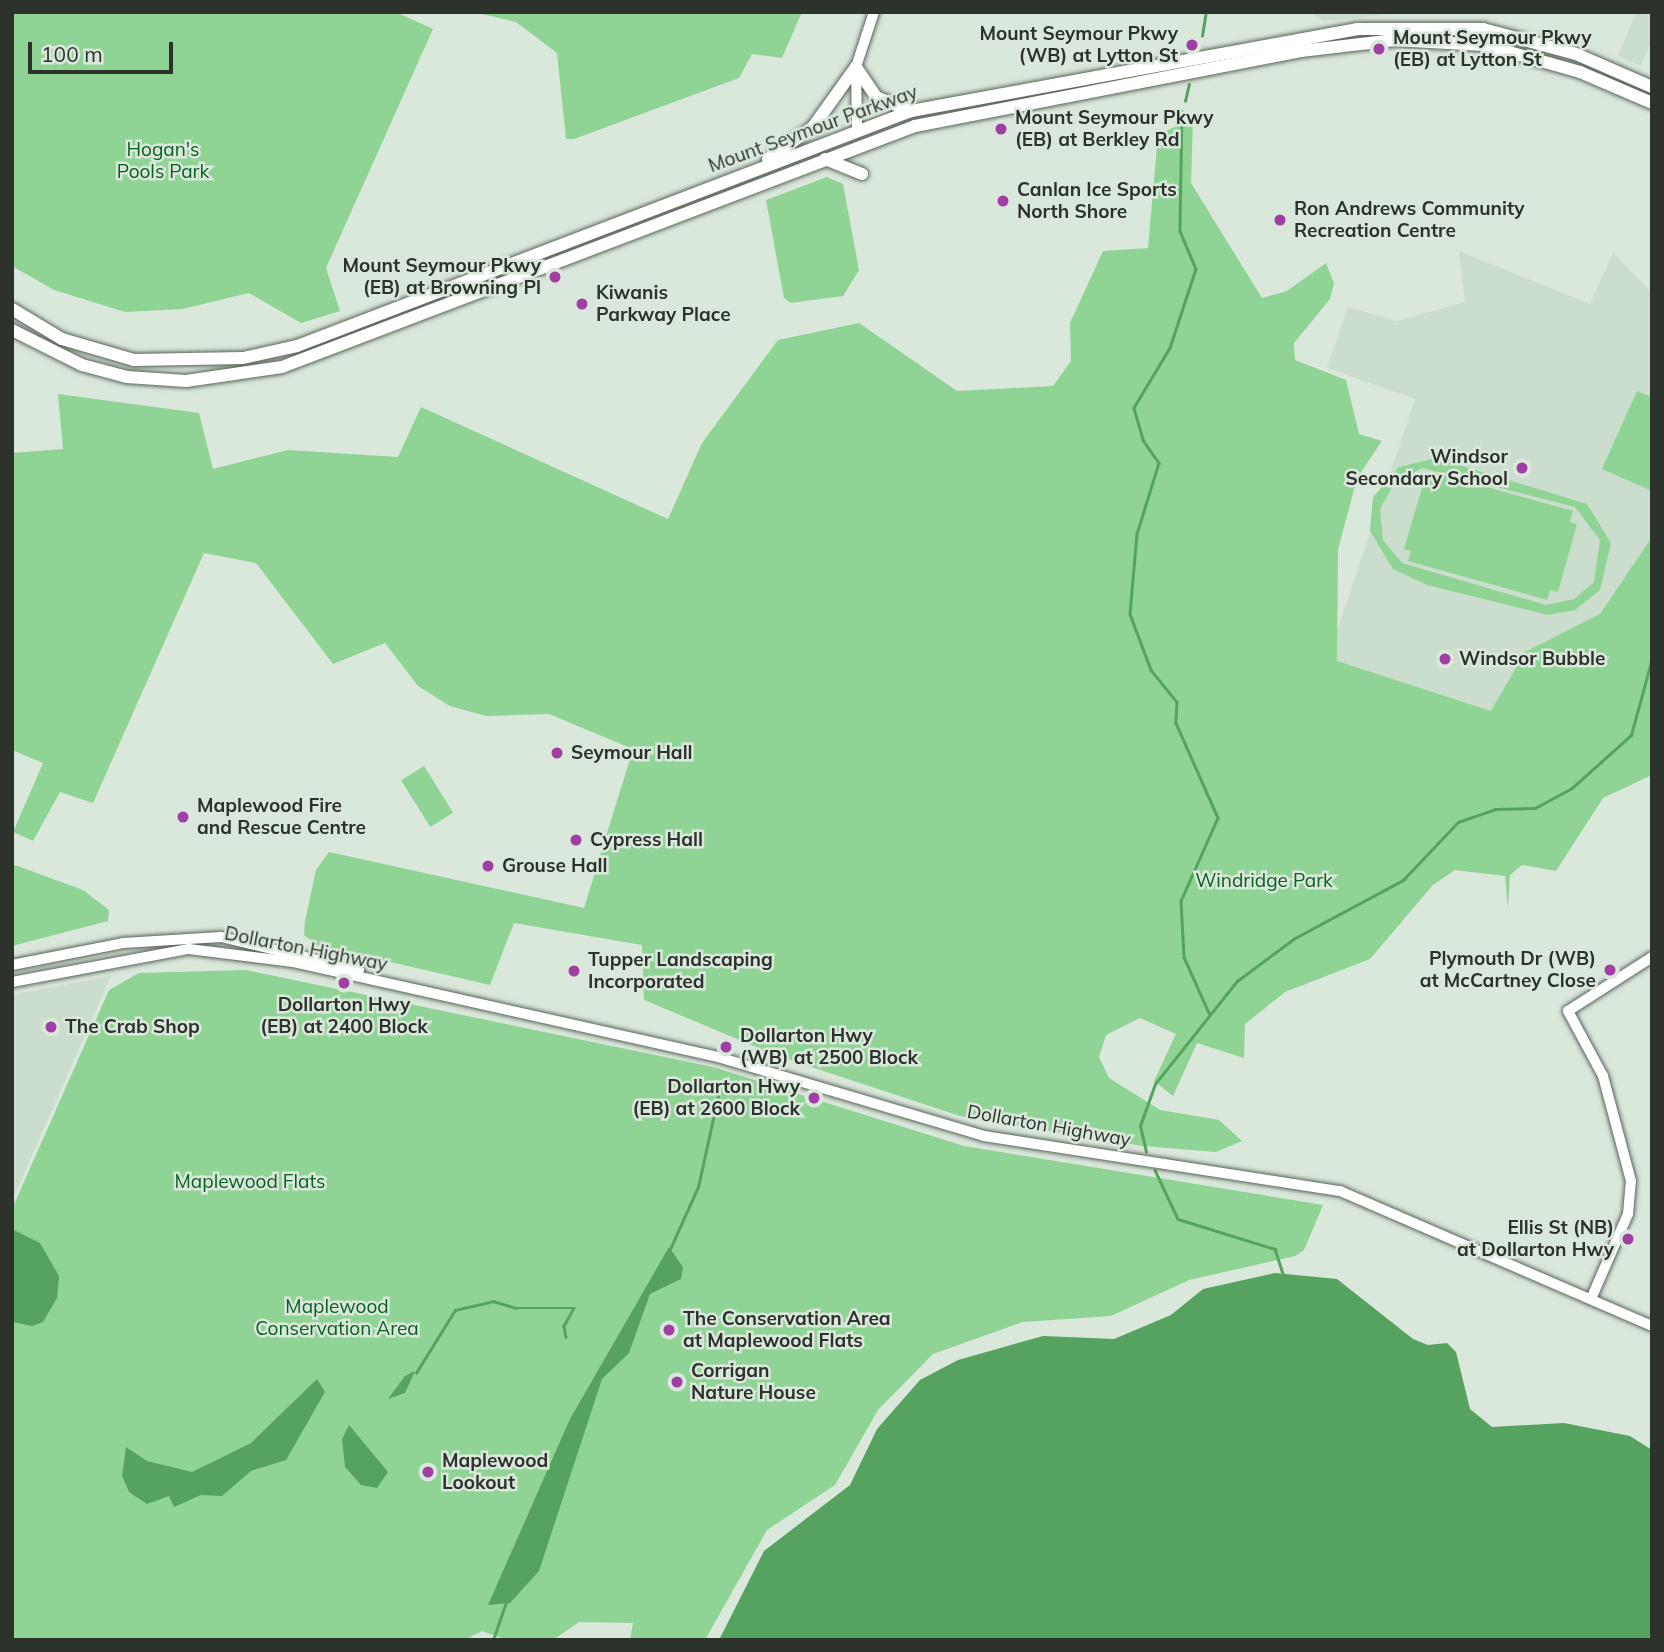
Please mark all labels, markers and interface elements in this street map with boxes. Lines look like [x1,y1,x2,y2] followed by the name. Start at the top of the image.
[980,23,1178,67] place label: Mount Seymour Pkwy (WB) at Lytton St
[1393,27,1591,71] place label: Mount Seymour Pkwy (EB) at Lytton St
[32,28,177,72] scale bar
[1184,37,1200,53] marker: Mount Seymour Pkwy (WB) at Lytton St
[41,41,103,67] text: 100 m
[1371,41,1387,57] marker: Mount Seymour Pkwy (EB) at Lytton St
[705,81,921,177] street label: Mount Seymour Parkway
[1015,107,1213,151] place label: Mount Seymour Pkwy (EB) at Berkley Rd
[993,121,1009,137] marker: Mount Seymour Pkwy (EB) at Berkley Rd
[117,139,209,183] park label: Hogan's Pools Park
[1017,179,1177,223] place label: Canlan Ice Sports North Shore
[995,193,1011,209] marker: Canlan Ice Sports North Shore
[1294,198,1525,242] place label: Ron Andrews Community Recreation Centre
[1272,212,1288,228] marker: Ron Andrews Community Recreation Centre
[343,255,541,299] place label: Mount Seymour Pkwy (EB) at Browning Pl
[547,269,563,285] marker: Mount Seymour Pkwy (EB) at Browning Pl
[596,282,731,326] place label: Kiwanis Parkway Place
[574,296,590,312] marker: Kiwanis Parkway Place
[1345,446,1508,490] place label: Windsor Secondary School
[1514,460,1530,476] marker: Windsor Secondary School
[1459,648,1605,670] place label: Windsor Bubble
[1437,651,1453,667] marker: Windsor Bubble
[571,742,693,764] place label: Seymour Hall
[549,745,565,761] marker: Seymour Hall
[197,795,366,839] place label: Maplewood Fire and Rescue Centre
[175,809,191,825] marker: Maplewood Fire and Rescue Centre
[590,829,703,851] place label: Cypress Hall
[568,832,584,848] marker: Cypress Hall
[502,855,607,877] place label: Grouse Hall
[480,858,496,874] marker: Grouse Hall
[1195,870,1333,892] park label: Windridge Park
[223,922,389,976] street label: Dollarton Highway
[1420,948,1596,992] place label: Plymouth Dr (WB) at McCartney Close
[588,949,773,993] place label: Tupper Landscaping Incorporated
[1602,962,1618,978] marker: Plymouth Dr (WB) at McCartney Close
[566,963,582,979] marker: Tupper Landscaping Incorporated
[336,975,352,991] marker: Dollarton Hwy (EB) at 2400 Block
[260,994,428,1038] place label: Dollarton Hwy (EB) at 2400 Block
[65,1016,200,1038] place label: The Crab Shop
[43,1019,59,1035] marker: The Crab Shop
[740,1025,918,1069] place label: Dollarton Hwy (WB) at 2500 Block
[718,1039,734,1055] marker: Dollarton Hwy (WB) at 2500 Block
[632,1076,800,1120] place label: Dollarton Hwy (EB) at 2600 Block
[806,1090,822,1106] marker: Dollarton Hwy (EB) at 2600 Block
[965,1100,1133,1152] street label: Dollarton Highway
[175,1171,325,1193] park label: Maplewood Flats
[1457,1217,1614,1261] place label: Ellis St (NB) at Dollarton Hwy
[1620,1231,1636,1247] marker: Ellis St (NB) at Dollarton Hwy
[255,1296,419,1340] park label: Maplewood Conservation Area
[683,1308,891,1352] place label: The Conservation Area at Maplewood Flats
[661,1322,677,1338] marker: The Conservation Area at Maplewood Flats
[691,1360,816,1404] place label: Corrigan Nature House
[669,1374,685,1390] marker: Corrigan Nature House
[442,1450,548,1494] place label: Maplewood Lookout
[420,1464,436,1480] marker: Maplewood Lookout

